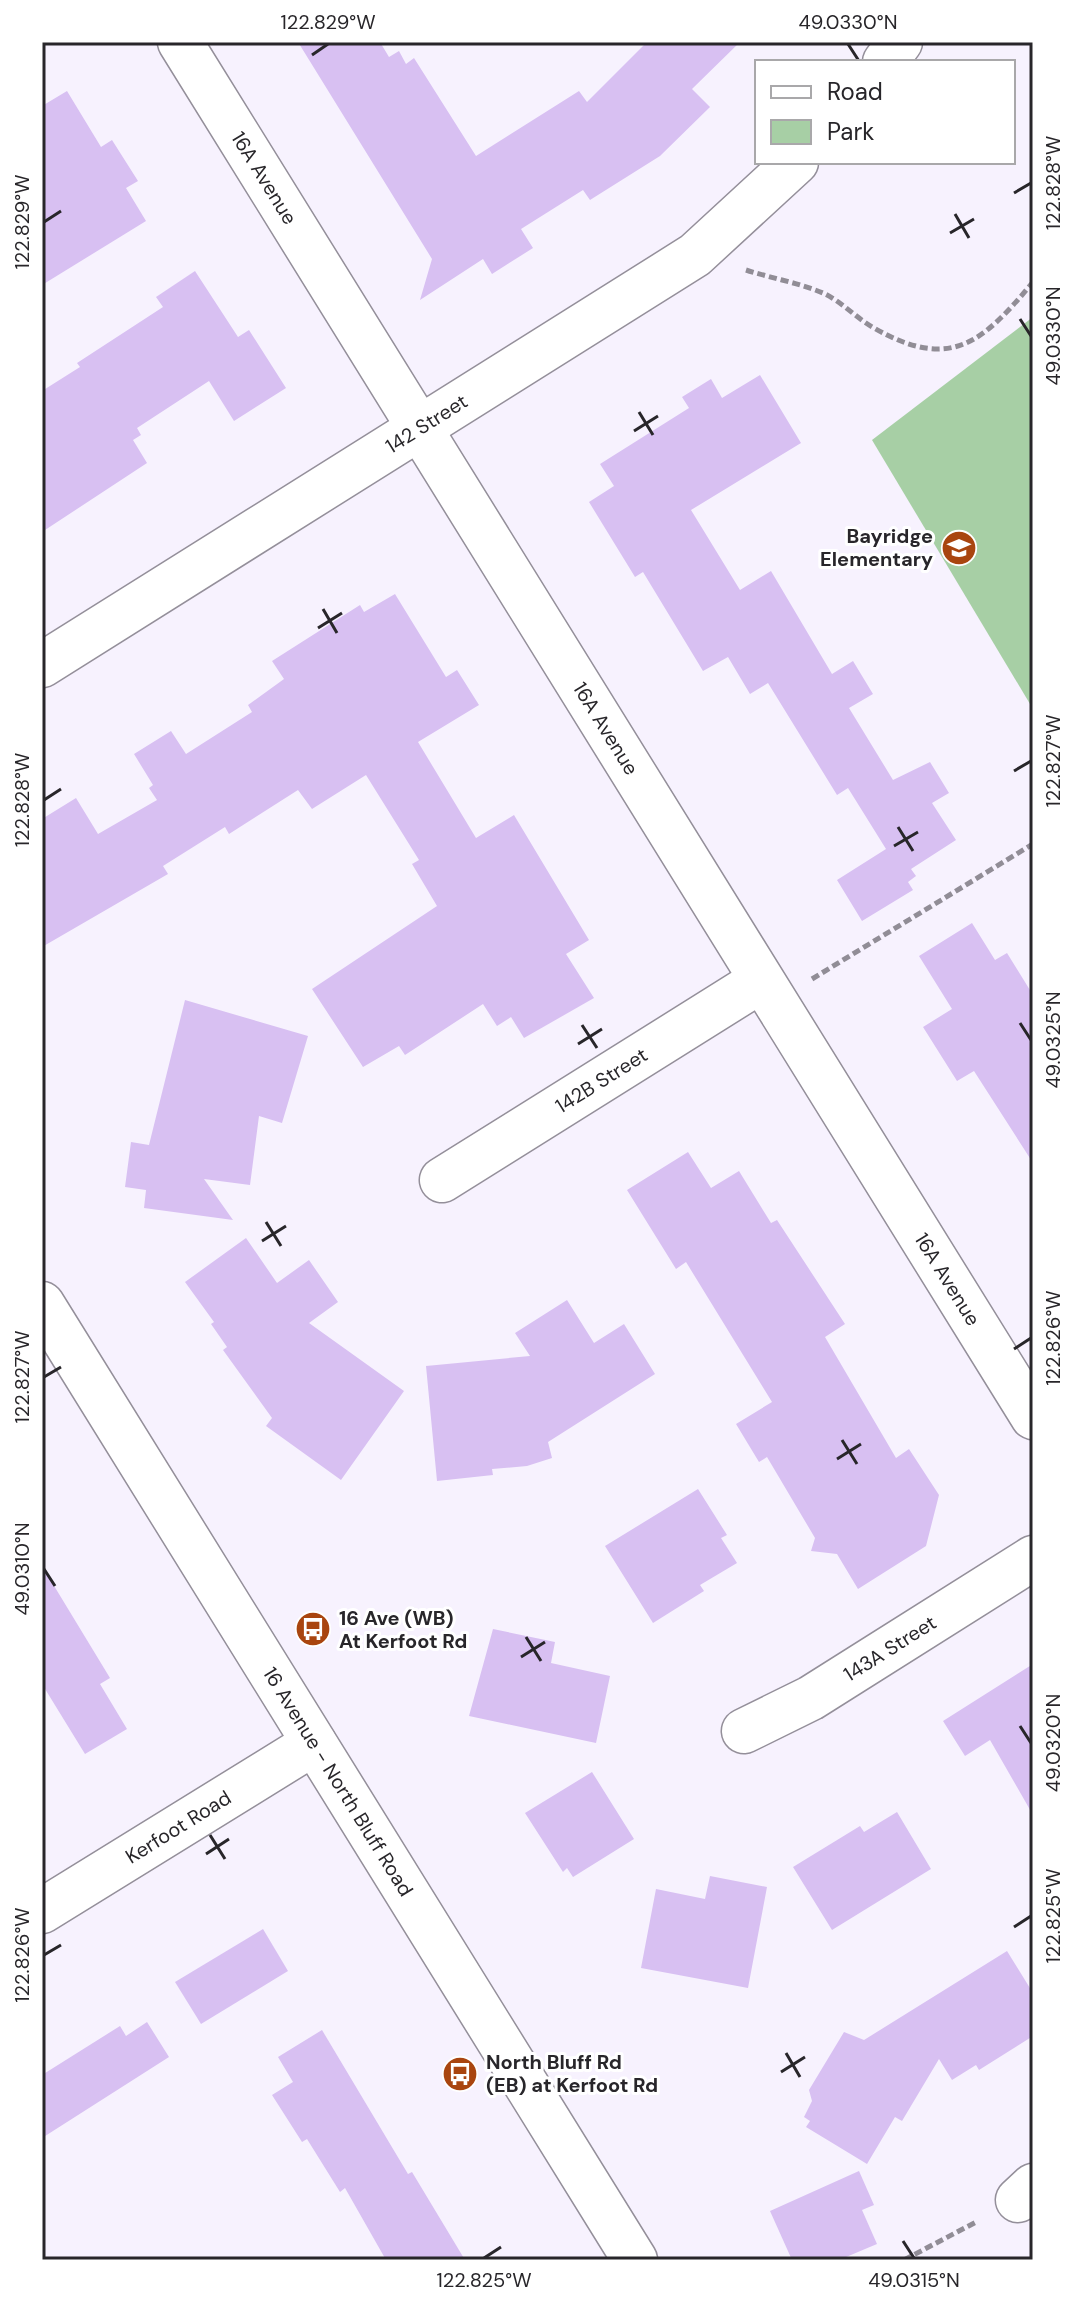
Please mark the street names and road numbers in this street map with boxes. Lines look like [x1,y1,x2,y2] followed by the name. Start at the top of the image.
[226,127,303,229] street label: 16A Avenue
[381,388,472,459] street label: 142 Street
[567,677,645,780] street label: 16A Avenue
[550,1042,652,1119] street label: 142B Street
[909,1228,986,1331] street label: 16A Avenue
[839,1609,941,1687] street label: 143A Street
[257,1662,419,1901] street label: 16 Avenue - North Bluff Road
[121,1785,236,1869] street label: Kerfoot Road

